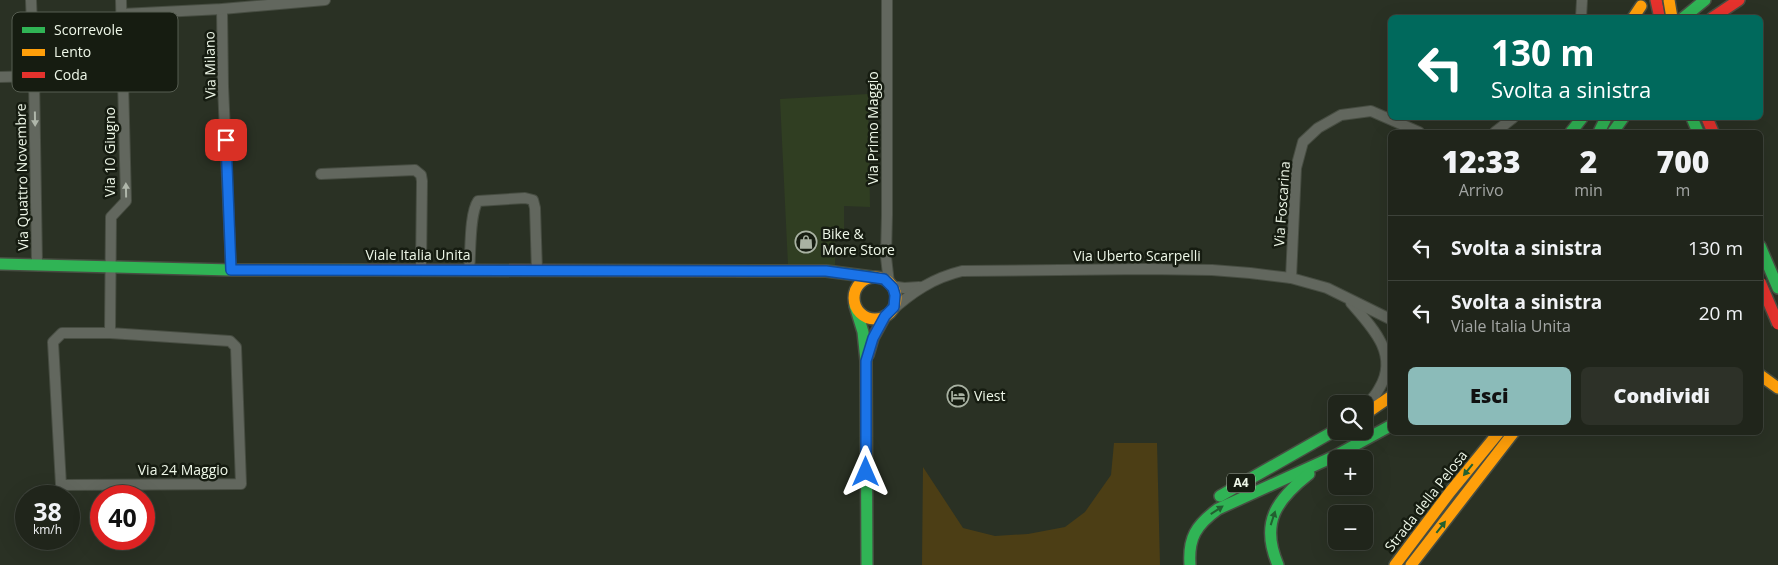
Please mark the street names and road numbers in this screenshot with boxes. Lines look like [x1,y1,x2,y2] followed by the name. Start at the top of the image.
[199,31,220,99] street label: Via Milano
[863,71,882,185] street label: Via Primo Maggio
[11,103,32,251] street label: Via Quattro Novembre
[100,107,119,197] street label: Via 10 Giugno
[1269,161,1294,247] street label: Via Foscarina
[366,245,470,264] street label: Viale Italia Unita
[1073,246,1201,265] street label: Via Uberto Scarpelli
[1380,446,1471,555] street label: Strada della Pelosa
[138,460,228,479] street label: Via 24 Maggio
[1227,473,1255,492] road number: A4

